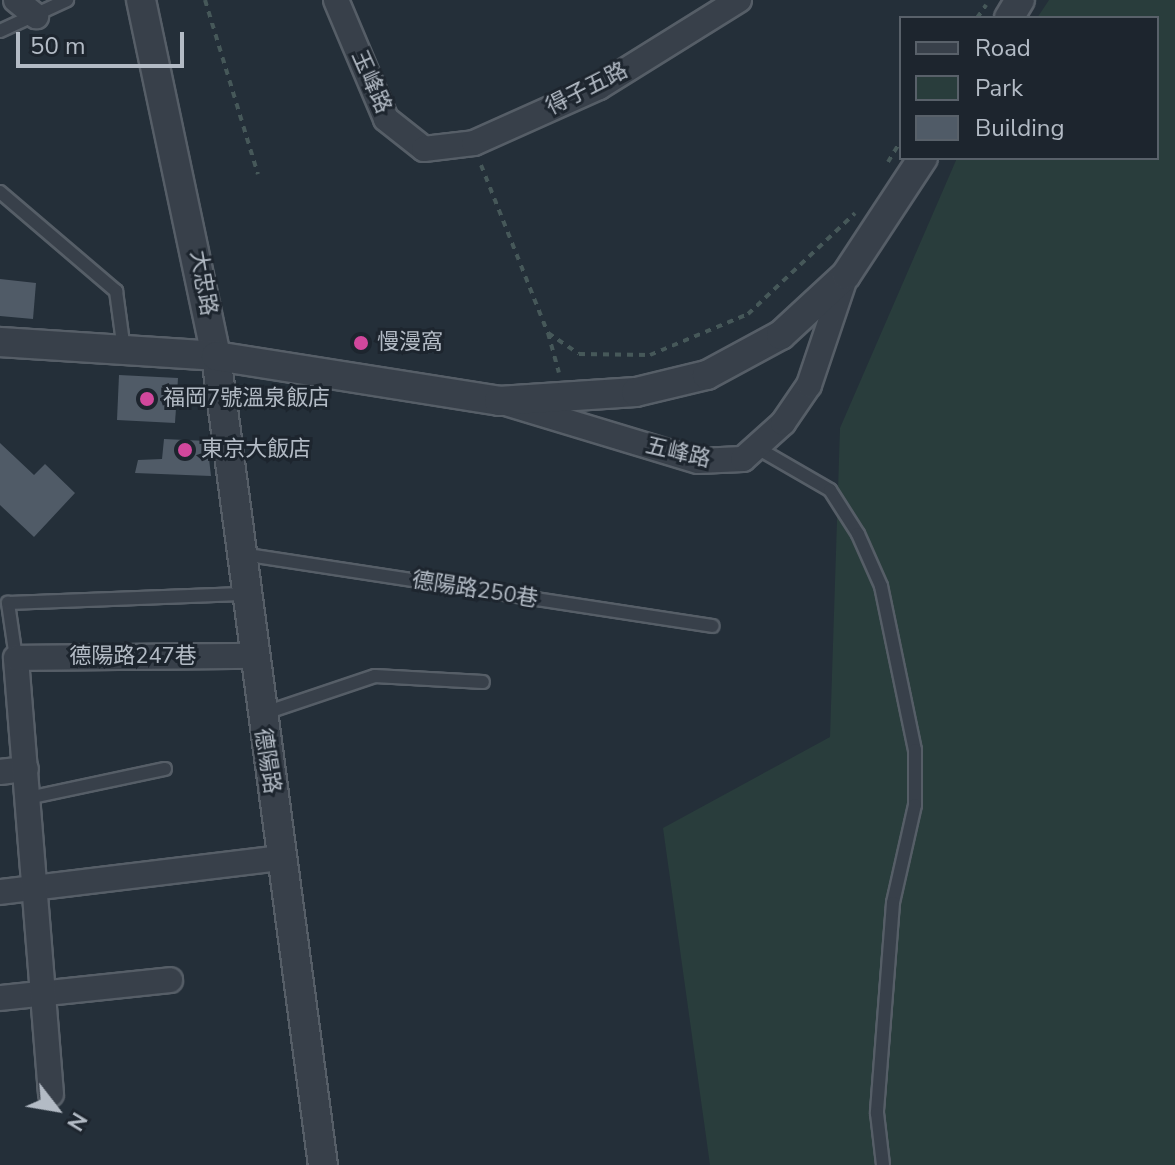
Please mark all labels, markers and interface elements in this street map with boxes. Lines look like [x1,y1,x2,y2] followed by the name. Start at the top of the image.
[20,16,188,66] scale bar
[899,16,1159,160] legend
[30,30,86,62] text: 50 m
[975,32,1031,64] text: Road
[346,46,396,118] street label: 玉峰路
[542,57,632,121] street label: 得子五路
[975,72,1023,104] text: Park
[975,112,1065,144] text: Building
[184,248,222,318] street label: 大忠路
[377,330,443,356] place label: 慢漫窩
[352,334,370,352] marker: 慢漫窩
[163,386,330,412] place label: 福岡7號溫泉飯店
[138,390,156,408] marker: 福岡7號溫泉飯店
[643,433,713,473] street label: 五峰路
[201,437,311,463] place label: 東京大飯店
[176,441,194,459] marker: 東京大飯店
[410,567,540,613] street label: 德陽路250巷
[69,644,197,670] street label: 德陽路247巷
[249,726,285,796] street label: 德陽路
[16,1069,96,1149] north arrow
[59,1107,94,1136] text: N

